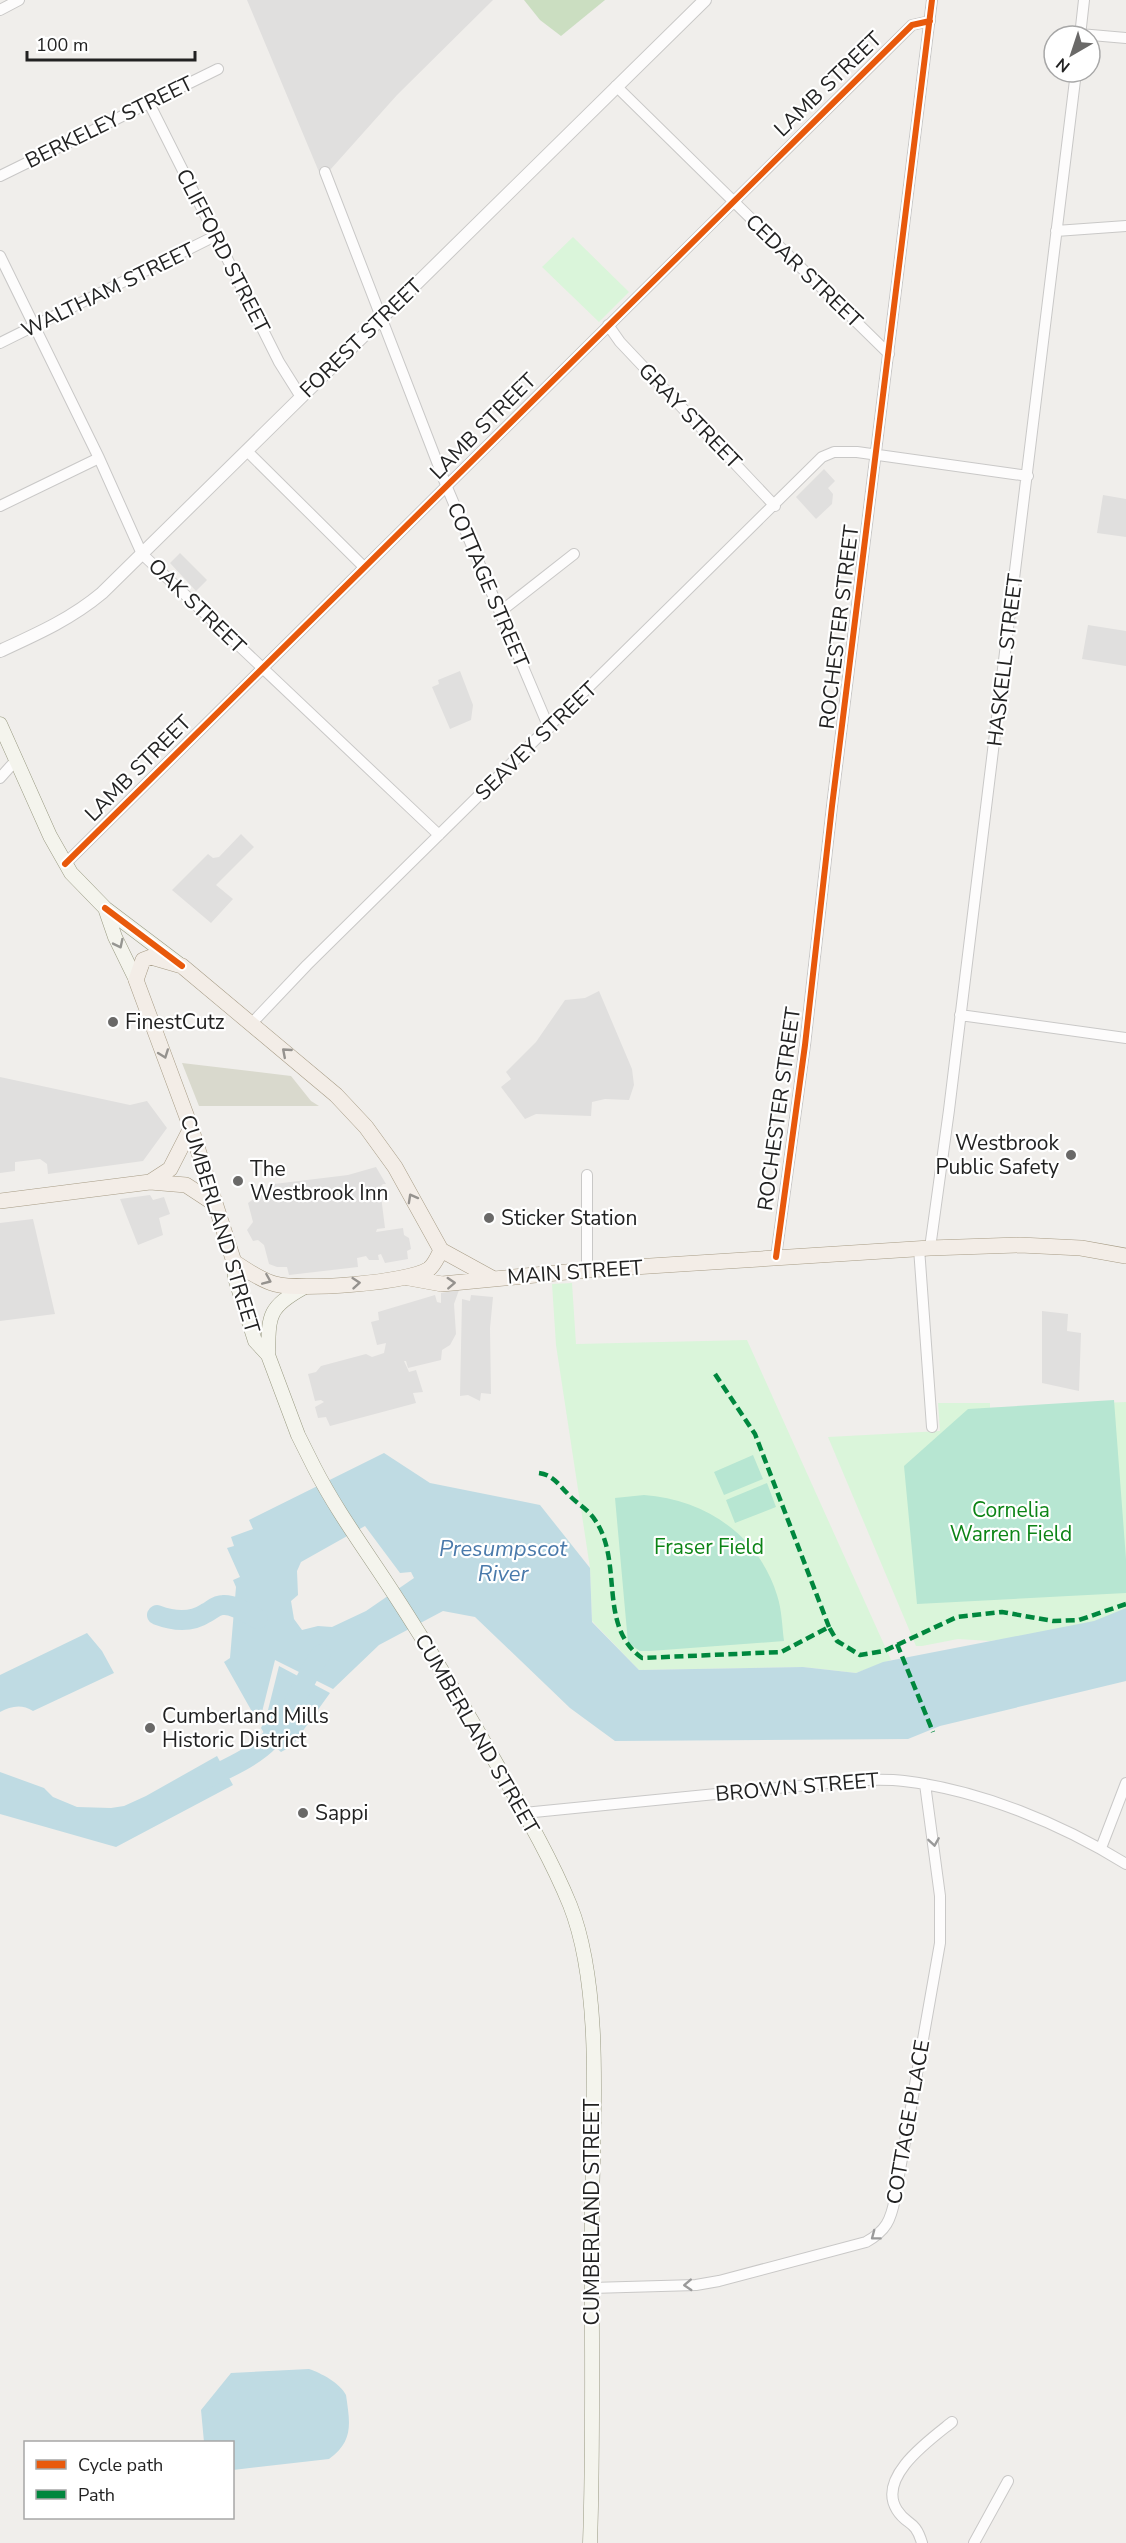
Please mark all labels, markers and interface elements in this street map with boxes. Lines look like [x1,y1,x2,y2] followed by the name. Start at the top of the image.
[27,24,195,62] scale bar
[1042,24,1102,84] north arrow
[768,25,888,143] street label: LAMB STREET
[36,33,88,57] text: 100 m
[1052,53,1075,77] text: N
[20,69,198,175] street label: BERKELEY STREET
[169,164,277,338] street label: CLIFFORD STREET
[739,208,869,334] street label: CEDAR STREET
[17,236,200,344] street label: WALTHAM STREET
[294,272,429,404] street label: FOREST STREET
[632,357,748,475] street label: GRAY STREET
[424,366,543,485] street label: LAMB STREET
[441,498,536,672] street label: COTTAGE STREET
[813,523,865,731] street label: ROCHESTER STREET
[142,552,252,660] street label: OAK STREET
[981,572,1030,748] street label: HASKELL STREET
[469,675,603,807] street label: SEAVEY STREET
[79,708,198,827] street label: LAMB STREET
[111,938,123,949] one-way arrow
[751,1005,807,1213] street label: ROCHESTER STREET
[125,1008,225,1036] place label: FinestCutz
[106,1015,120,1029] marker: FinestCutz
[282,1048,293,1059] one-way arrow
[156,1049,169,1059] one-way arrow
[173,1111,267,1337] street label: CUMBERLAND STREET
[935,1129,1059,1181] place label: Westbrook Public Safety
[1064,1148,1078,1162] marker: Westbrook Public Safety
[250,1155,389,1207] place label: The Westbrook Inn
[231,1174,245,1188] marker: The Westbrook Inn
[408,1194,419,1205] one-way arrow
[501,1204,637,1232] place label: Sticker Station
[482,1211,496,1225] marker: Sticker Station
[506,1253,644,1291] street label: MAIN STREET
[260,1273,271,1285] one-way arrow
[352,1277,361,1290] one-way arrow
[446,1277,455,1290] one-way arrow
[950,1496,1072,1548] park label: Cornelia Warren Field
[654,1533,764,1561] park label: Fraser Field
[439,1534,568,1589] water label: Presumpscot River
[408,1629,546,1840] street label: CUMBERLAND STREET
[162,1702,329,1754] place label: Cumberland Mills Historic District
[143,1721,157,1735] marker: Cumberland Mills Historic District
[714,1766,880,1808] street label: BROWN STREET
[315,1799,368,1827] place label: Sappi
[296,1806,310,1820] marker: Sappi
[927,1838,939,1847] one-way arrow
[880,2038,936,2206] street label: COTTAGE PLACE
[578,2098,606,2325] street label: CUMBERLAND STREET
[871,2229,882,2240] one-way arrow
[683,2279,692,2292] one-way arrow
[24,2441,234,2519] legend
[78,2453,163,2477] text: Cycle path
[78,2483,115,2507] text: Path

